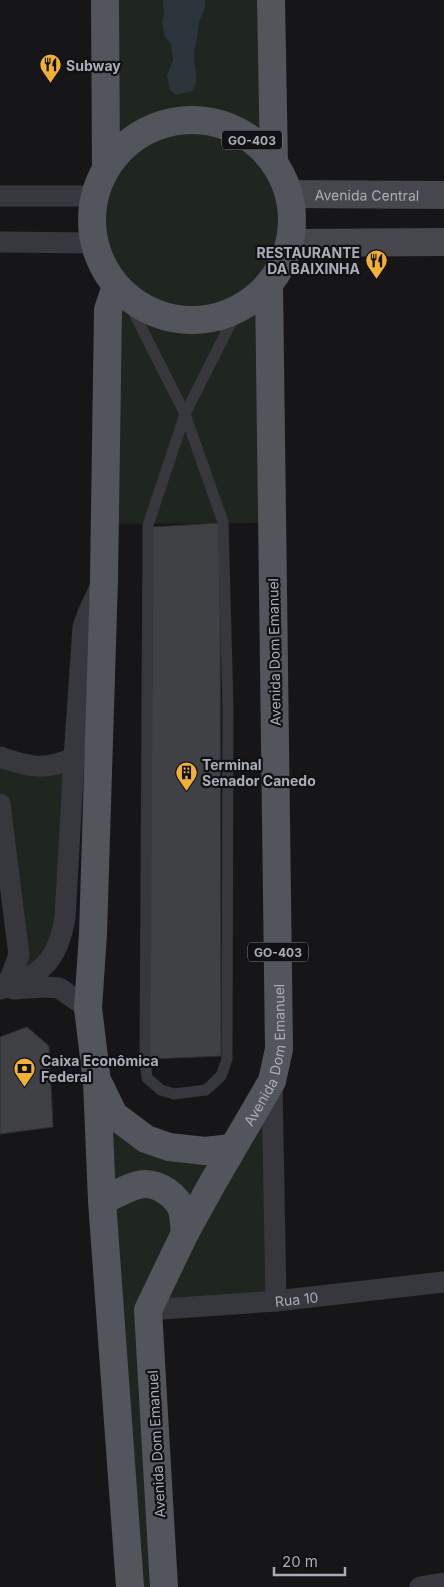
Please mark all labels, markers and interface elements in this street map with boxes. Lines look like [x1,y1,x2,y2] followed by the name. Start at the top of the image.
[38,53,62,84] restaurant icon: Subway
[66,57,121,74] place label: Subway
[222,130,282,150] road number: GO-403
[315,186,419,203] street label: Avenida Central
[256,244,361,277] place label: RESTAURANTE DA BAIXINHA
[364,248,388,279] restaurant icon: RESTAURANTE DA BAIXINHA
[264,578,284,726] street label: Avenida Dom Emanuel
[202,756,316,789] place label: Terminal Senador Canedo
[174,760,198,791] building icon: Terminal Senador Canedo
[248,942,308,962] road number: GO-403
[239,984,288,1129] street label: Avenida Dom Emanuel
[41,1052,159,1085] place label: Caixa Econômica Federal
[13,1056,37,1087] bank icon: Caixa Econômica Federal
[274,1288,319,1310] street label: Rua 10
[144,1370,168,1518] street label: Avenida Dom Emanuel
[274,1544,345,1576] scale bar
[282,1552,318,1571] text: 20 m

